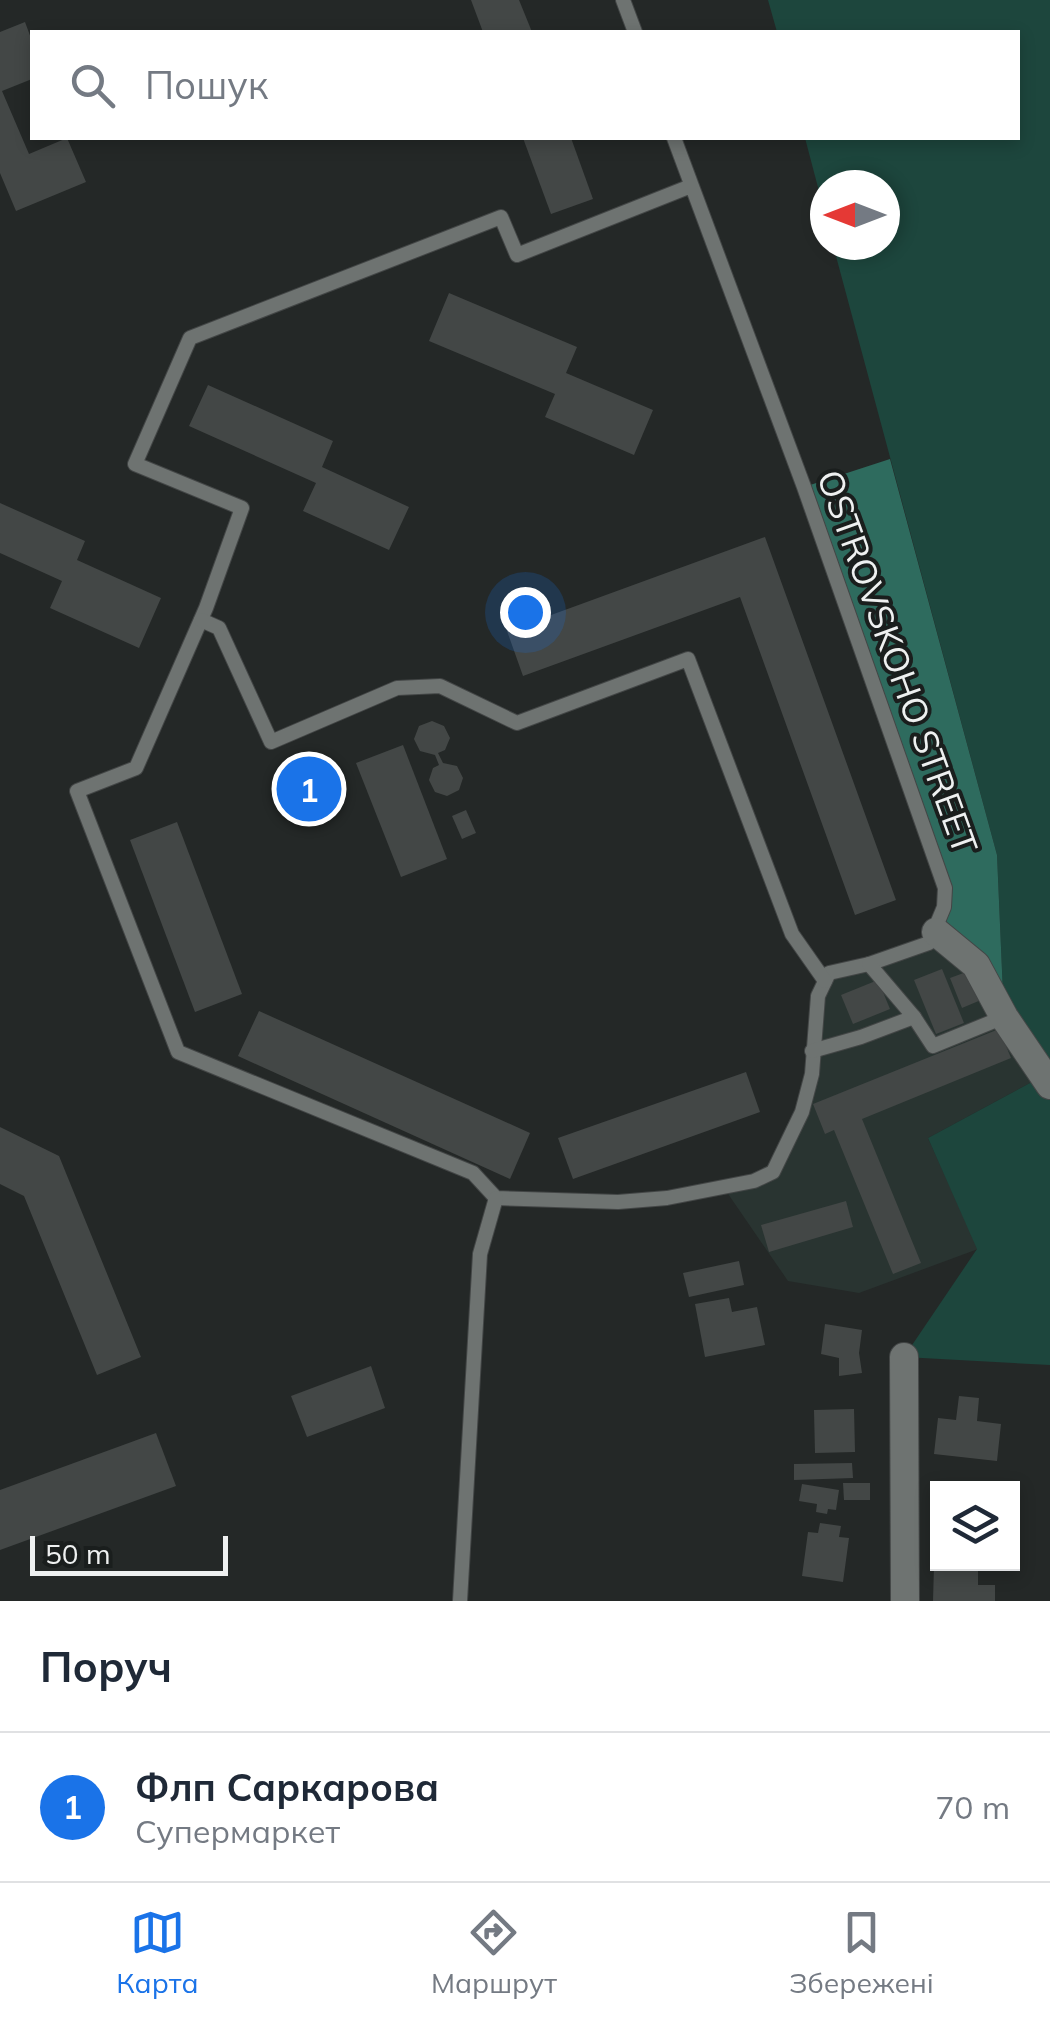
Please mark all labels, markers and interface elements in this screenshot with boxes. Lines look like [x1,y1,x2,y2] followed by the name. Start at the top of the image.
[30,30,1020,140] search box
[65,58,120,113] icon: search
[145,61,268,109] text: Пошук
[810,170,900,260] north arrow
[808,464,988,860] street label: OSTROVSKOHO STREET
[500,587,551,638] your location
[276,752,342,826] pin: 1
[930,1481,1020,1571] map controls
[930,1481,1020,1571] button: layers
[30,1531,228,1576] scale bar
[45,1536,111,1571] text: 50 m
[40,1640,172,1693] text: Поруч
[135,1763,439,1811] text: Флп Саркарова
[63,1787,82,1827] text: 1
[935,1787,1010,1827] text: 70 m
[135,1811,340,1851] text: Супермаркет
[116,1905,199,2000] tab: Карта
[431,1905,557,2000] tab: Маршрут
[789,1905,934,2000] tab: Збережені

